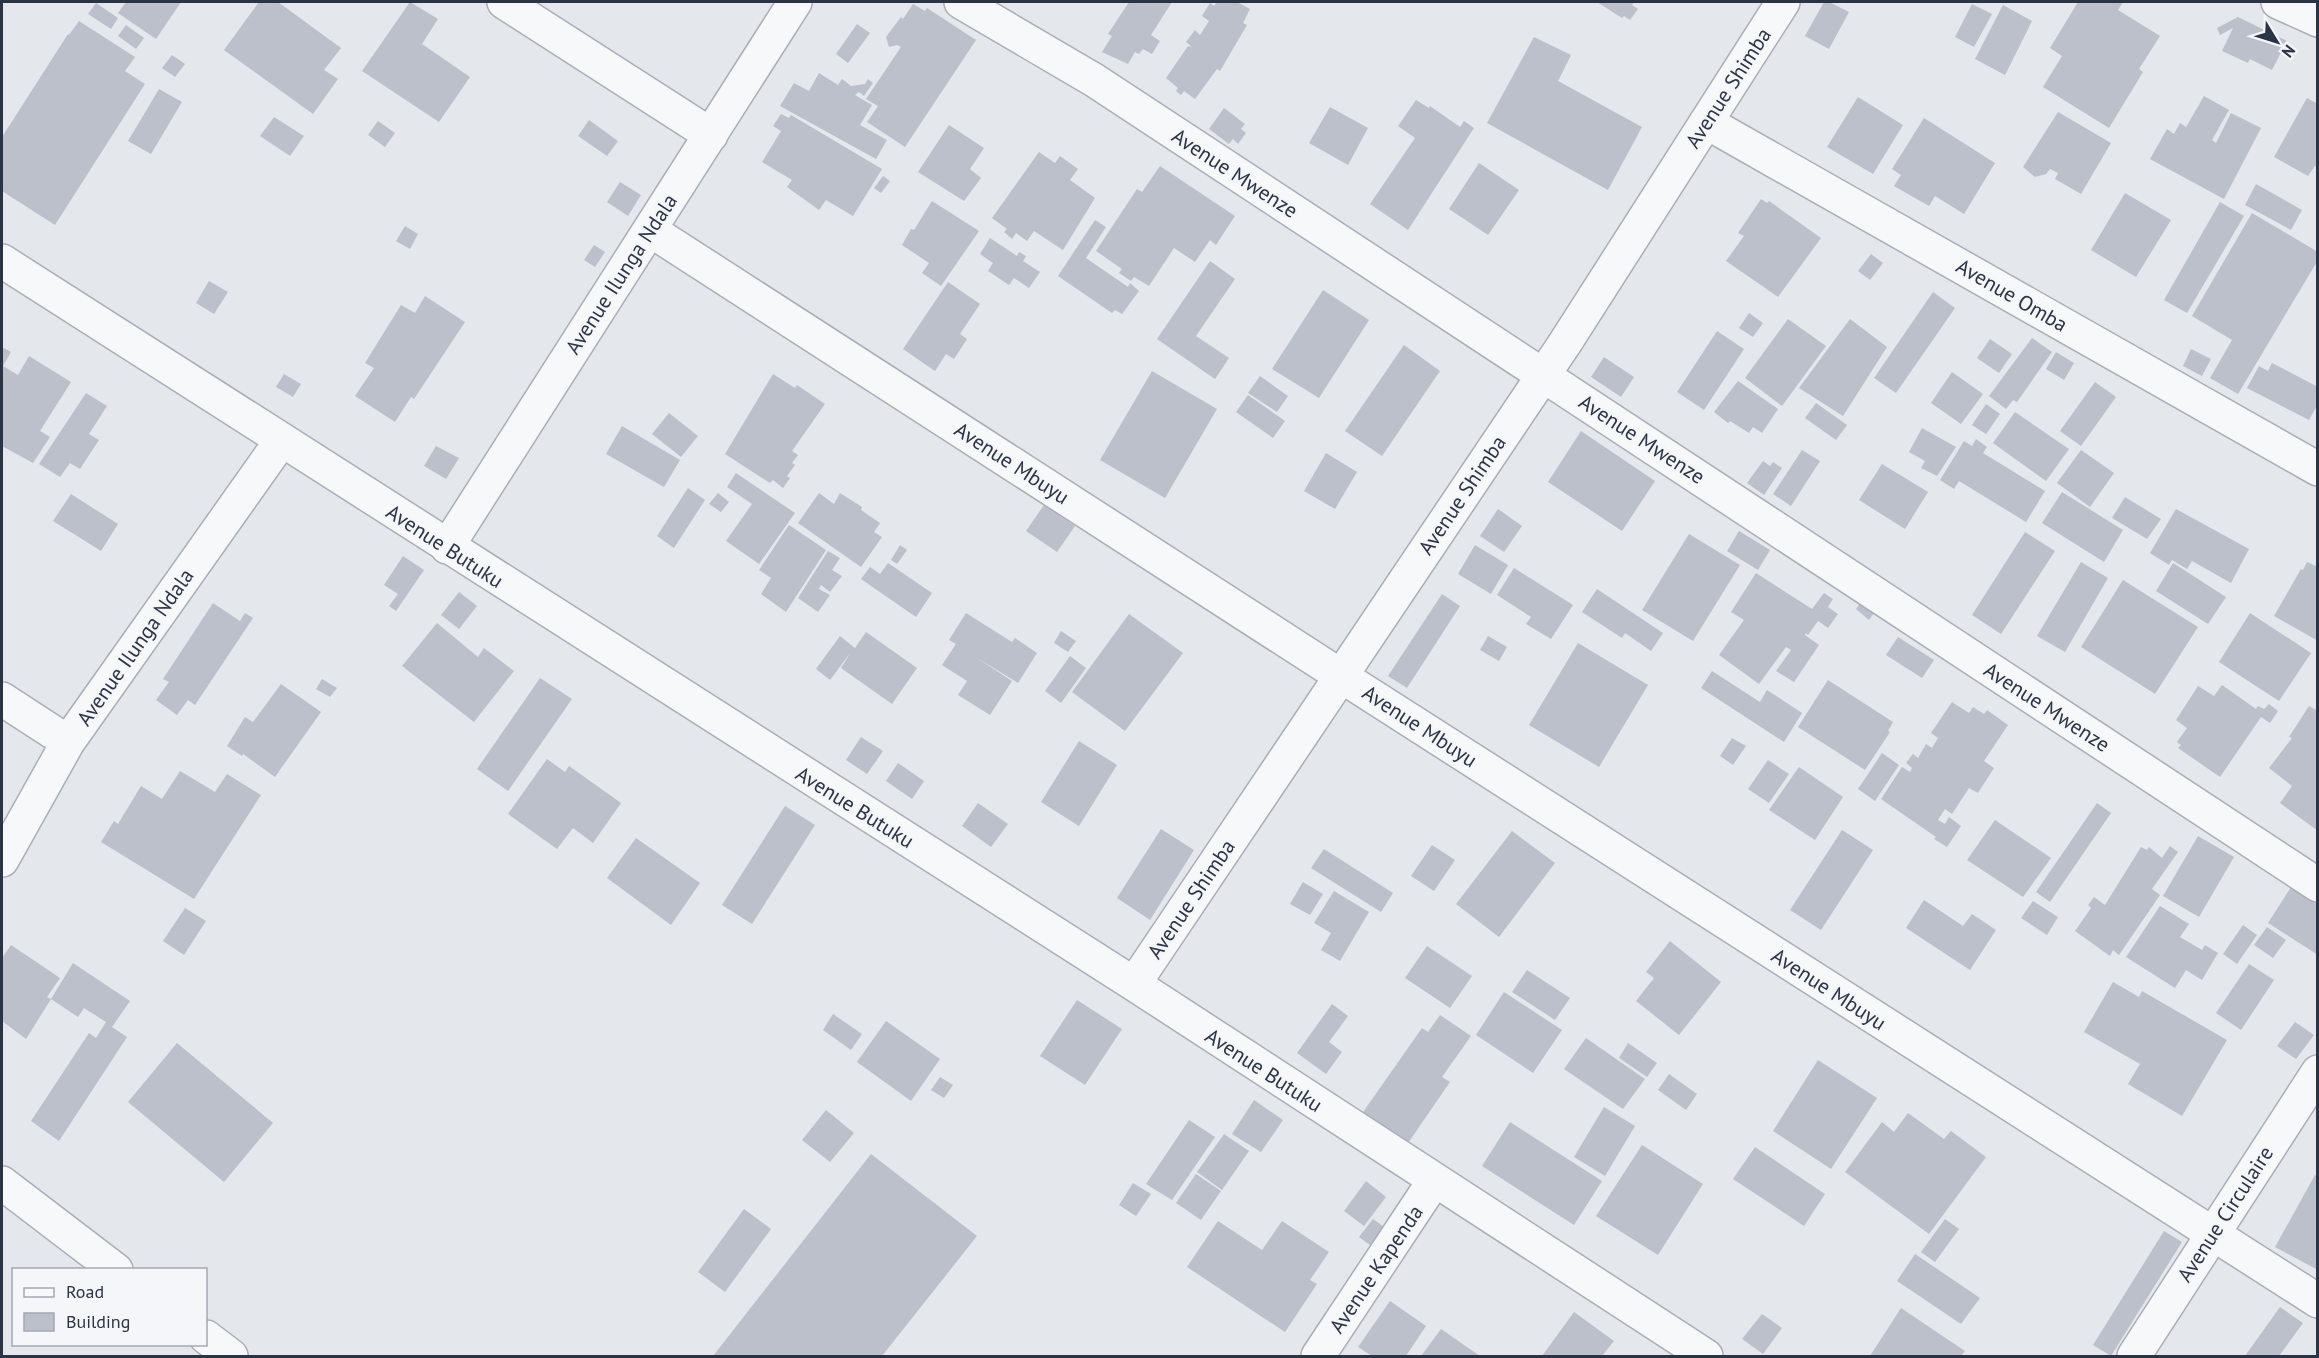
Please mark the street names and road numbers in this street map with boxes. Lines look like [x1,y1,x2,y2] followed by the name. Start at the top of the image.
[1679,23,1777,153] street label: Avenue Shimba
[1167,122,1303,224] street label: Avenue Mwenze
[559,189,683,359] street label: Avenue Ilunga Ndala
[1951,252,2073,338] street label: Avenue Omba
[1574,388,1710,490] street label: Avenue Mwenze
[949,416,1075,510] street label: Avenue Mbuyu
[1412,430,1512,560] street label: Avenue Shimba
[381,498,509,594] street label: Avenue Butuku
[71,563,199,731] street label: Avenue Ilunga Ndala
[1979,656,2115,758] street label: Avenue Mwenze
[1357,679,1483,773] street label: Avenue Mbuyu
[791,760,919,854] street label: Avenue Butuku
[1141,834,1241,964] street label: Avenue Shimba
[1766,942,1892,1036] street label: Avenue Mbuyu
[1200,1022,1328,1118] street label: Avenue Butuku
[2171,1141,2279,1287] street label: Avenue Circulaire
[1323,1200,1429,1338] street label: Avenue Kapenda

